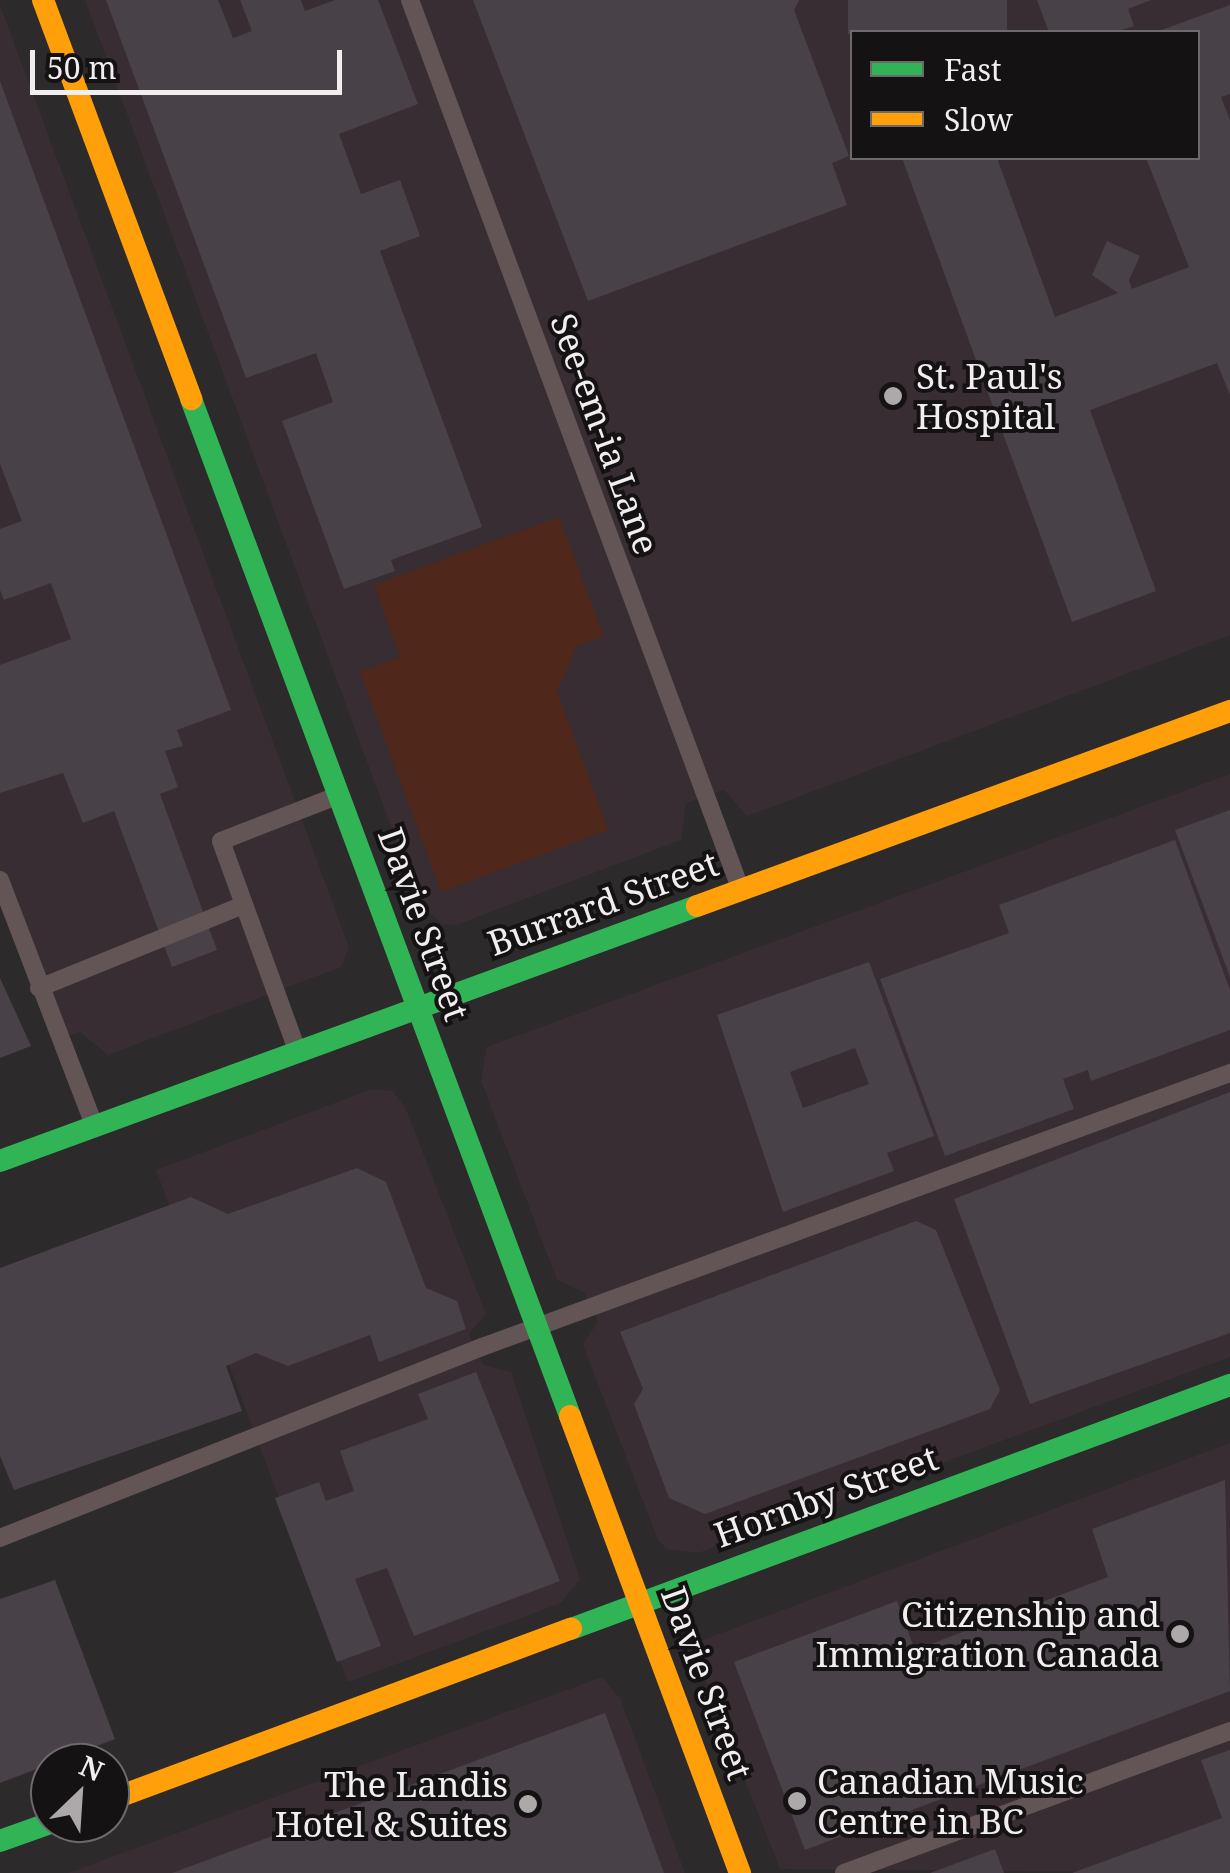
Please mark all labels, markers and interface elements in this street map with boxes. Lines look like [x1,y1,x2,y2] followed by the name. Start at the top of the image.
[35,30,348,92] scale bar
[850,30,1200,160] legend
[47,47,117,88] text: 50 m
[944,49,1001,90] text: Fast
[944,99,1013,140] text: Slow
[542,308,668,560] street label: See-em-ia Lane
[916,355,1063,437] place label: St. Paul's Hospital
[880,383,906,409] marker: St. Paul's Hospital
[370,822,478,1026] street label: Davie Street
[482,842,724,964] street label: Burrard Street
[709,1436,943,1556] street label: Hornby Street
[653,1581,761,1785] street label: Davie Street
[815,1593,1160,1675] place label: Citizenship and Immigration Canada
[1169,1623,1191,1645] marker: Citizenship and Immigration Canada
[30,1743,130,1843] north arrow
[74,1746,110,1790] text: N
[817,1760,1084,1842] place label: Canadian Music Centre in BC
[275,1763,508,1845] place label: The Landis Hotel & Suites
[786,1790,808,1812] marker: Canadian Music Centre in BC
[517,1793,539,1815] marker: The Landis Hotel & Suites

